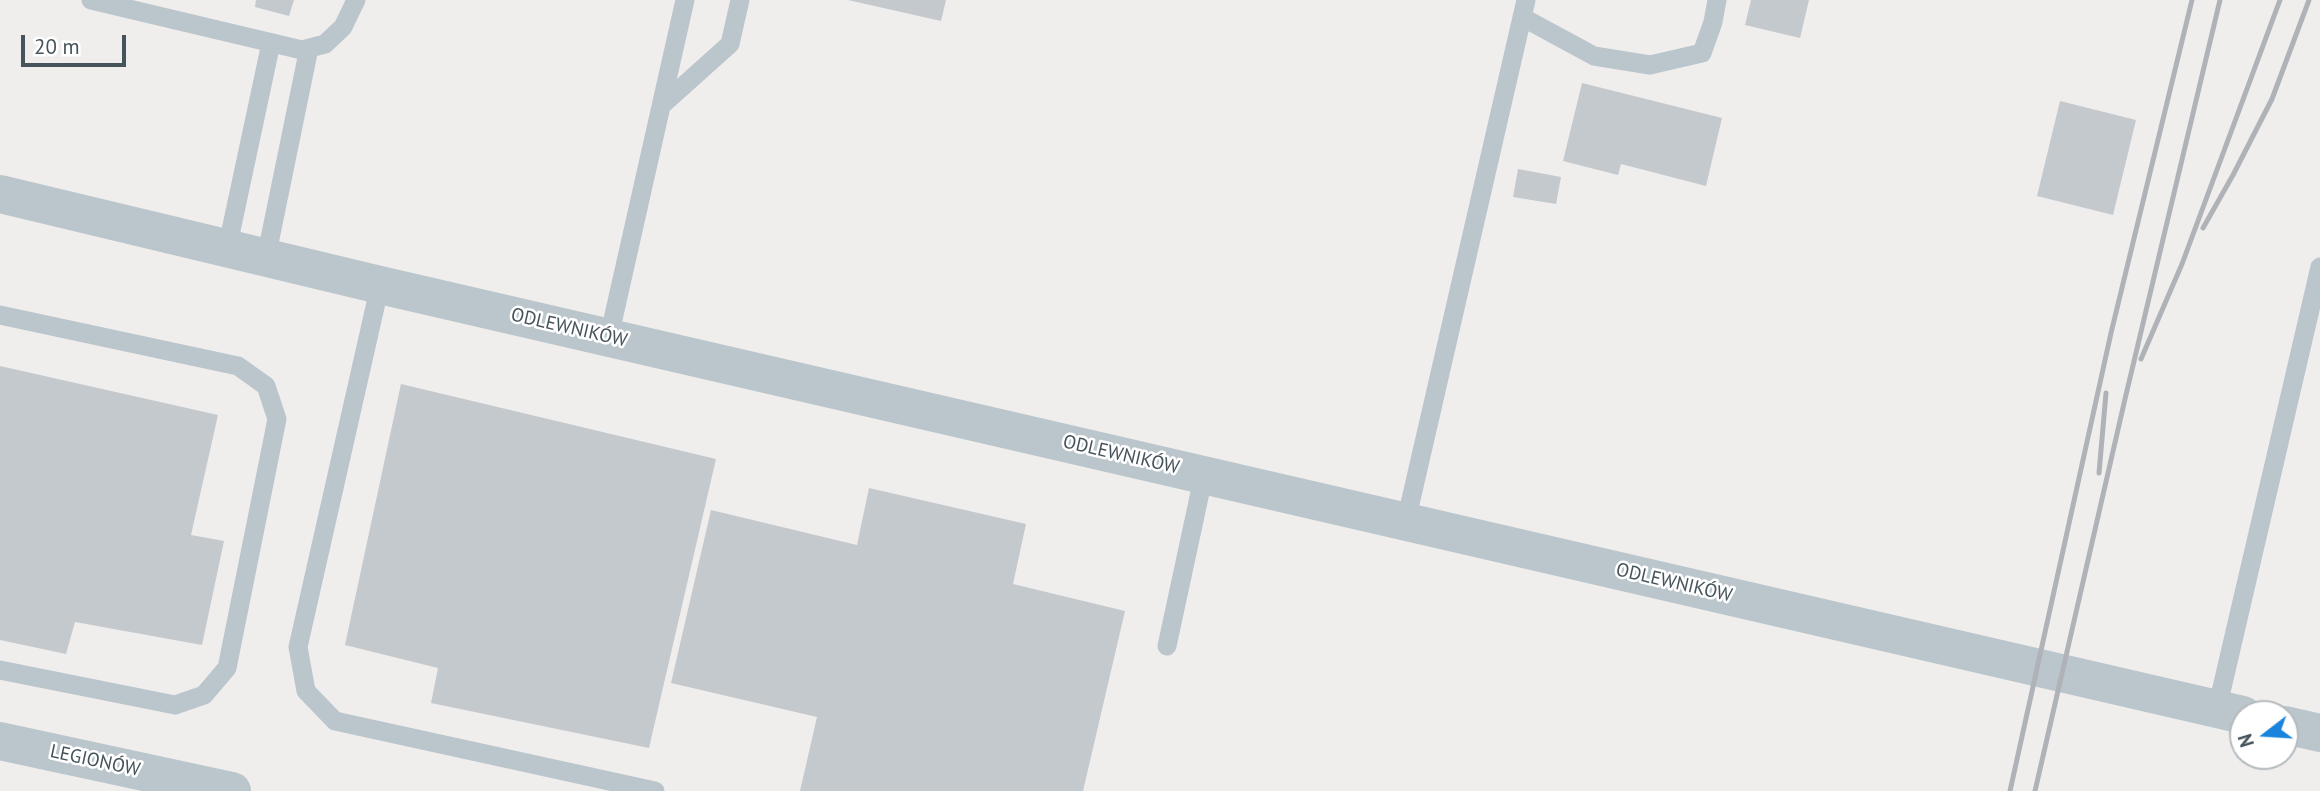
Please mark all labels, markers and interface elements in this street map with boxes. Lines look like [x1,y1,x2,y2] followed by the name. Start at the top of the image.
[24,21,130,65] scale bar
[34,33,80,60] text: 20 m
[509,304,629,352] street label: ODLEWNIKÓW
[1061,431,1181,479] street label: ODLEWNIKÓW
[1614,559,1734,607] street label: ODLEWNIKÓW
[2229,700,2299,770] north arrow
[2233,731,2259,750] text: N
[48,740,142,782] street label: LEGIONÓW

